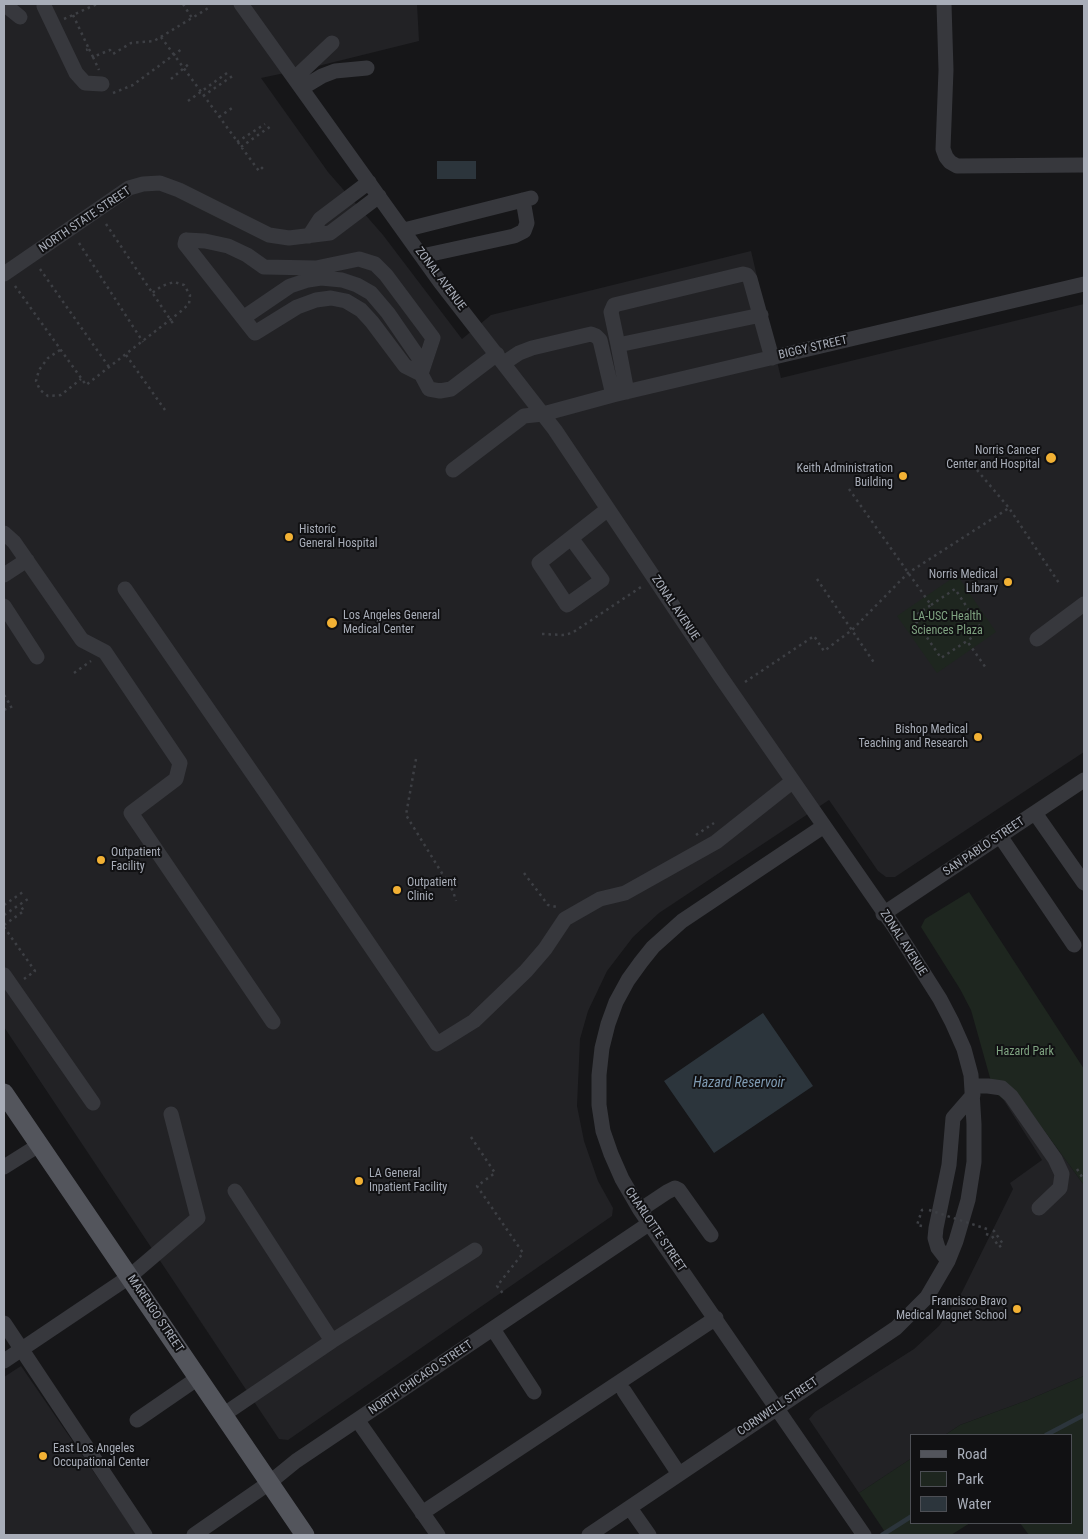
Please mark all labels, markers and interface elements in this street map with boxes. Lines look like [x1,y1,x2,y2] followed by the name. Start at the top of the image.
[37,184,133,256] street label: NORTH STATE STREET
[412,245,468,313] street label: ZONAL AVENUE
[777,333,849,363] street label: BIGGY STREET
[946,444,1040,472] place label: Norris Cancer Center and Hospital
[1044,451,1058,465] marker: Norris Cancer Center and Hospital
[797,462,893,490] place label: Keith Administration Building
[897,470,909,482] marker: Keith Administration Building
[299,523,377,551] place label: Historic General Hospital
[283,531,295,543] marker: Historic General Hospital
[929,568,998,596] place label: Norris Medical Library
[648,573,702,643] street label: ZONAL AVENUE
[1002,576,1014,588] marker: Norris Medical Library
[343,609,440,637] place label: Los Angeles General Medical Center
[911,610,983,638] park label: LA-USC Health Sciences Plaza
[325,616,339,630] marker: Los Angeles General Medical Center
[858,723,968,751] place label: Bishop Medical Teaching and Research
[972,731,984,743] marker: Bishop Medical Teaching and Research
[941,814,1027,880] street label: SAN PABLO STREET
[111,846,161,874] place label: Outpatient Facility
[95,854,107,866] marker: Outpatient Facility
[407,876,457,904] place label: Outpatient Clinic
[391,884,403,896] marker: Outpatient Clinic
[876,907,930,979] street label: ZONAL AVENUE
[996,1045,1054,1059] park label: Hazard Park
[693,1075,785,1091] water label: Hazard Reservoir
[369,1167,447,1195] place label: LA General Inpatient Facility
[353,1175,365,1187] marker: LA General Inpatient Facility
[622,1185,688,1275] street label: CHARLOTTE STREET
[124,1273,186,1355] street label: MARENGO STREET
[896,1295,1007,1323] place label: Francisco Bravo Medical Magnet School
[1011,1303,1023,1315] marker: Francisco Bravo Medical Magnet School
[366,1338,476,1418] street label: NORTH CHICAGO STREET
[735,1375,821,1439] street label: CORNWELL STREET
[910,1434,1073,1524] legend
[53,1442,149,1470] place label: East Los Angeles Occupational Center
[957,1445,987,1463] text: Road
[37,1450,49,1462] marker: East Los Angeles Occupational Center
[957,1470,984,1488] text: Park
[957,1495,991,1513] text: Water

